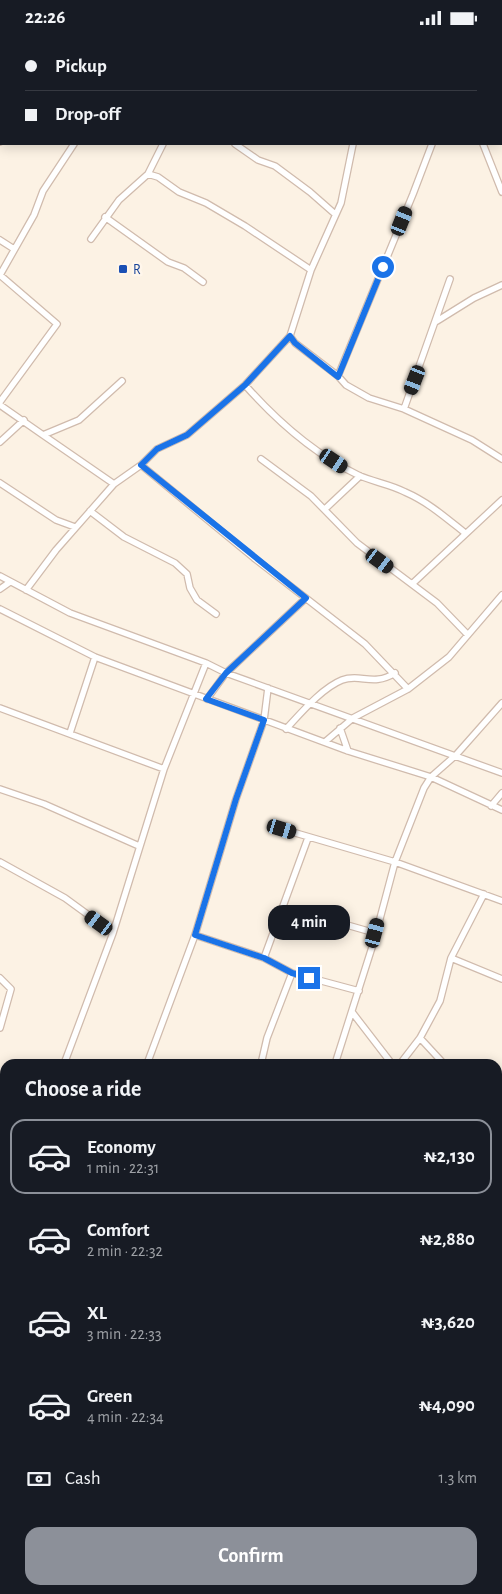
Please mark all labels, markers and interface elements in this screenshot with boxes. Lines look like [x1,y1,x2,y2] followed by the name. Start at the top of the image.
[25,8,65,27] text: 22:26
[55,57,107,76] text: Pickup
[55,105,120,124] text: Drop-off
[389,204,414,238] car
[372,256,394,278] route start
[117,263,129,275] marker: R
[133,263,141,277] place label: R
[402,363,427,397] car
[317,446,350,476] car
[363,546,396,576] car
[265,817,298,841] car
[268,905,350,941] callout: 4 min
[82,908,115,938] car
[291,914,327,930] text: 4 min
[363,917,386,949] car
[298,967,320,989] route end
[25,1078,141,1100] text: Choose a ride
[27,1134,72,1179] icon: car
[87,1138,156,1157] text: Economy
[423,1147,475,1166] text: ₦2,130
[87,1160,159,1176] text: 1 min · 22:31
[27,1217,72,1262] icon: car
[87,1221,149,1240] text: Comfort
[420,1230,475,1249] text: ₦2,880
[87,1243,163,1259] text: 2 min · 22:32
[27,1300,72,1345] icon: car
[87,1304,107,1323] text: XL
[421,1313,475,1332] text: ₦3,620
[87,1326,162,1342] text: 3 min · 22:33
[27,1383,72,1428] icon: car
[87,1387,133,1406] text: Green
[419,1396,475,1415] text: ₦4,090
[87,1409,164,1425] text: 4 min · 22:34
[25,1465,53,1493] icon: cash
[65,1469,101,1488] text: Cash
[439,1470,477,1486] text: 1.3 km
[25,1527,477,1585] button: Confirm

